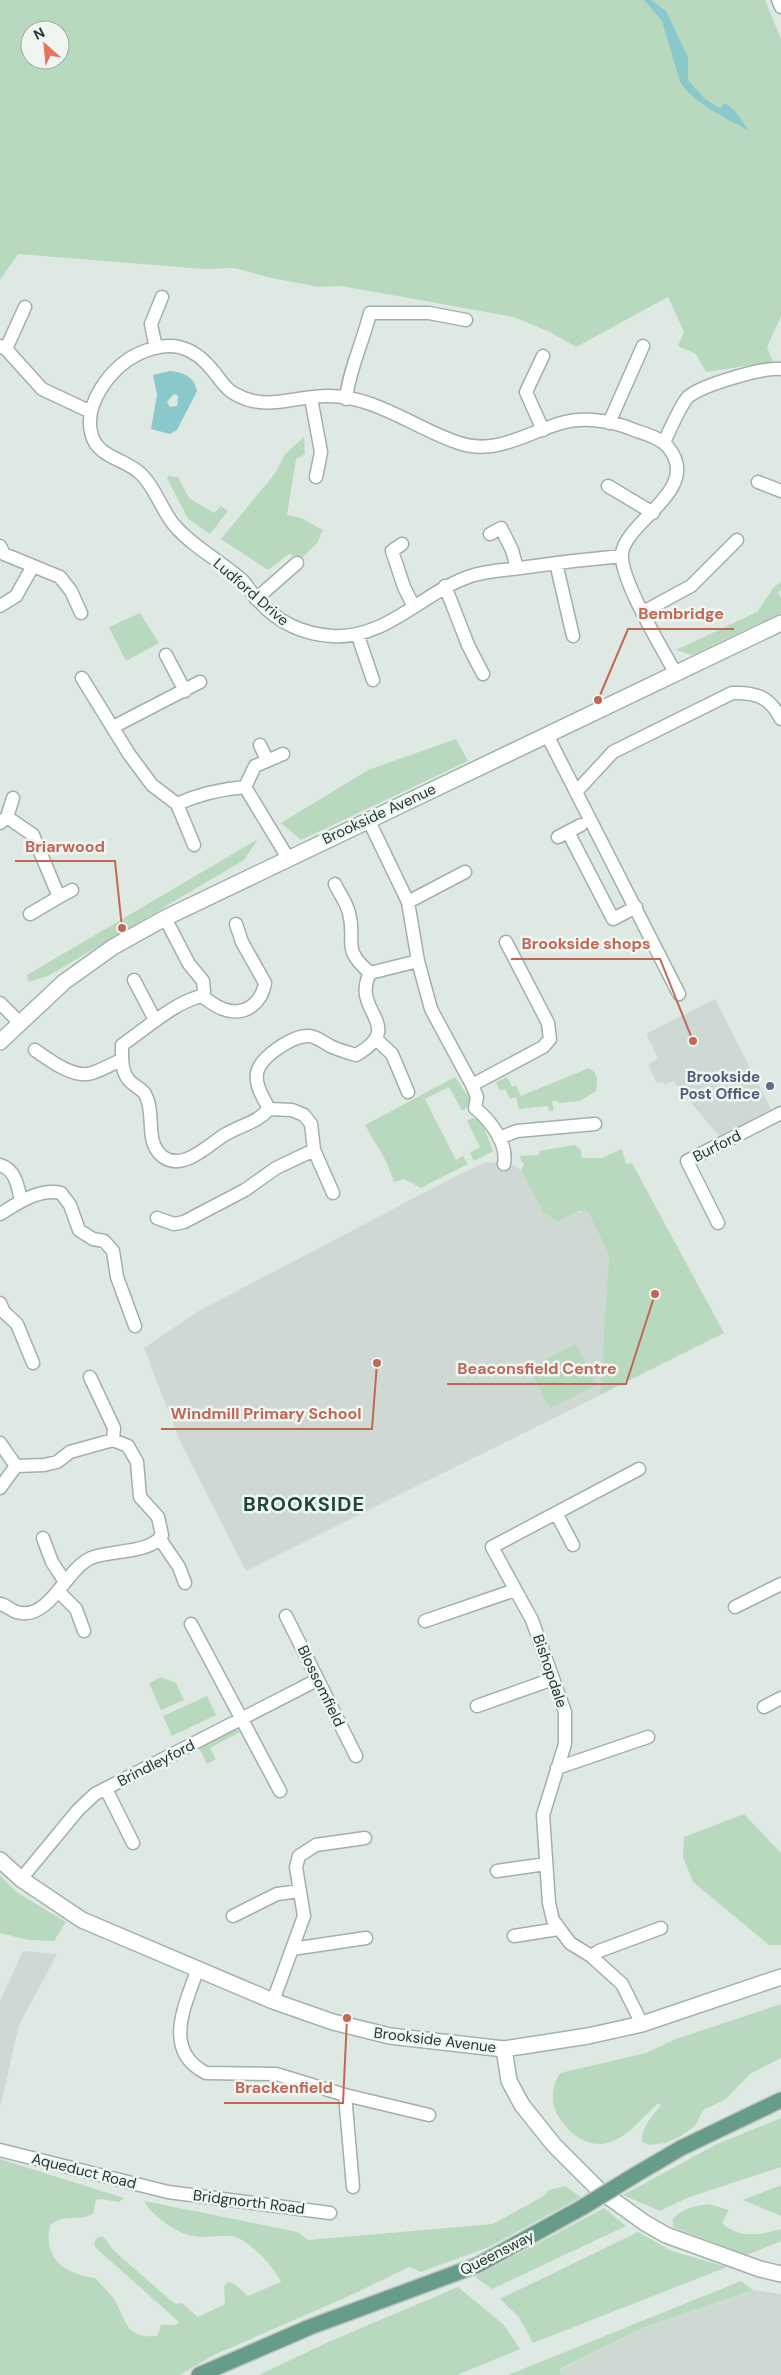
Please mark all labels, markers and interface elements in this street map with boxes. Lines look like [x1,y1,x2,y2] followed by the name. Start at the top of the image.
[20,20,70,70] north arrow
[30,23,48,44] text: N
[209,554,293,630] street label: Ludford Drive
[628,598,734,629] callout: Bembridge
[638,603,724,624] text: Bembridge
[319,779,439,849] street label: Brookside Avenue
[15,830,115,861] callout: Briarwood
[25,836,105,857] text: Briarwood
[511,928,660,959] callout: Brookside shops
[522,933,650,954] text: Brookside shops
[680,1067,760,1104] place label: Brookside Post Office
[764,1080,776,1092] marker: Brookside Post Office
[689,1125,745,1167] street label: Burford
[447,1353,626,1384] callout: Beaconsfield Centre
[457,1358,617,1379] text: Beaconsfield Centre
[161,1398,372,1429] callout: Windmill Primary School
[171,1403,361,1424] text: Windmill Primary School
[243,1491,365,1517] district label: BROOKSIDE
[528,1632,572,1710] street label: Bishopdale
[293,1642,349,1730] street label: Blossomfield
[114,1735,198,1791] street label: Brindleyford
[373,2023,497,2057] street label: Brookside Avenue
[224,2072,343,2103] callout: Brackenfield
[235,2077,333,2098] text: Brackenfield
[30,2148,138,2194] street label: Aqueduct Road
[192,2185,306,2219] street label: Bridgnorth Road
[457,2226,538,2280] street label: Queensway

